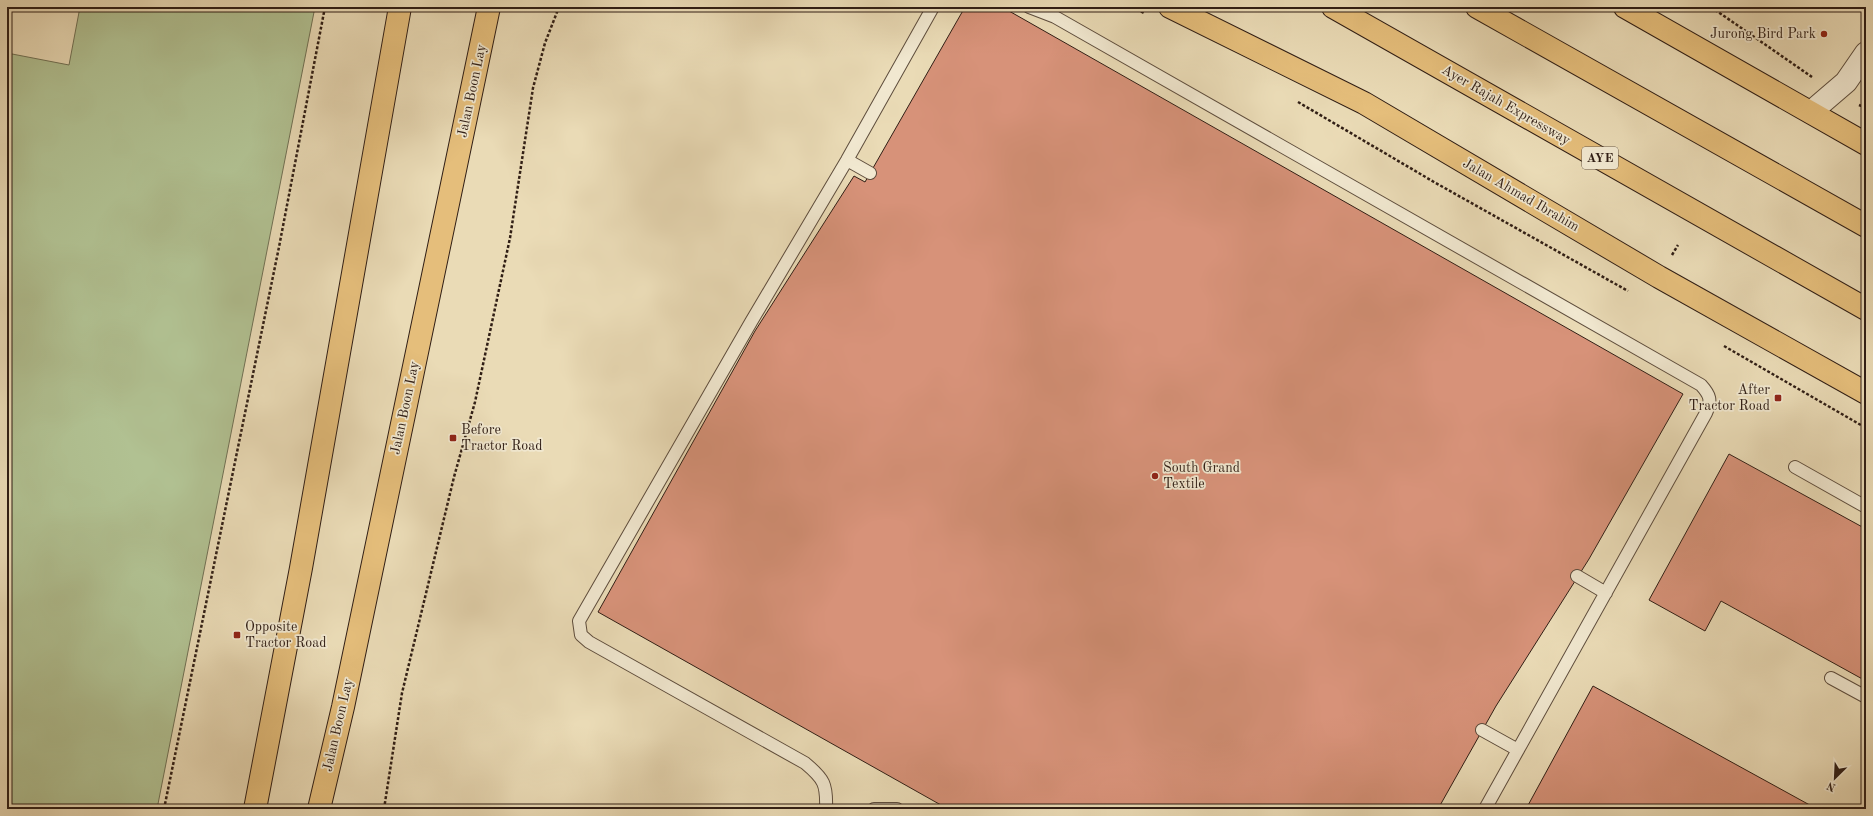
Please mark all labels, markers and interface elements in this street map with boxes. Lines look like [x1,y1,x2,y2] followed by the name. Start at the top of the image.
[1710,27,1816,41] place label: Jurong Bird Park
[1819,29,1829,39] marker: Jurong Bird Park
[455,42,489,139] street label: Jalan Boon Lay
[1439,62,1573,148] street label: Ayer Rajah Expressway
[1582,147,1618,169] road number: AYE
[1460,156,1582,234] street label: Jalan Ahmad Ibrahim
[388,359,422,456] street label: Jalan Boon Lay
[1689,383,1770,413] place label: After Tractor Road
[1773,393,1783,403] marker: After Tractor Road
[461,423,542,453] place label: Before Tractor Road
[448,433,458,443] marker: Before Tractor Road
[1163,461,1240,491] place label: South Grand Textile
[1150,471,1160,481] marker: South Grand Textile
[245,620,326,650] place label: Opposite Tractor Road
[232,630,242,640] marker: Opposite Tractor Road
[320,676,356,773] street label: Jalan Boon Lay
[1815,758,1855,798] north arrow
[1825,779,1838,792] text: N

